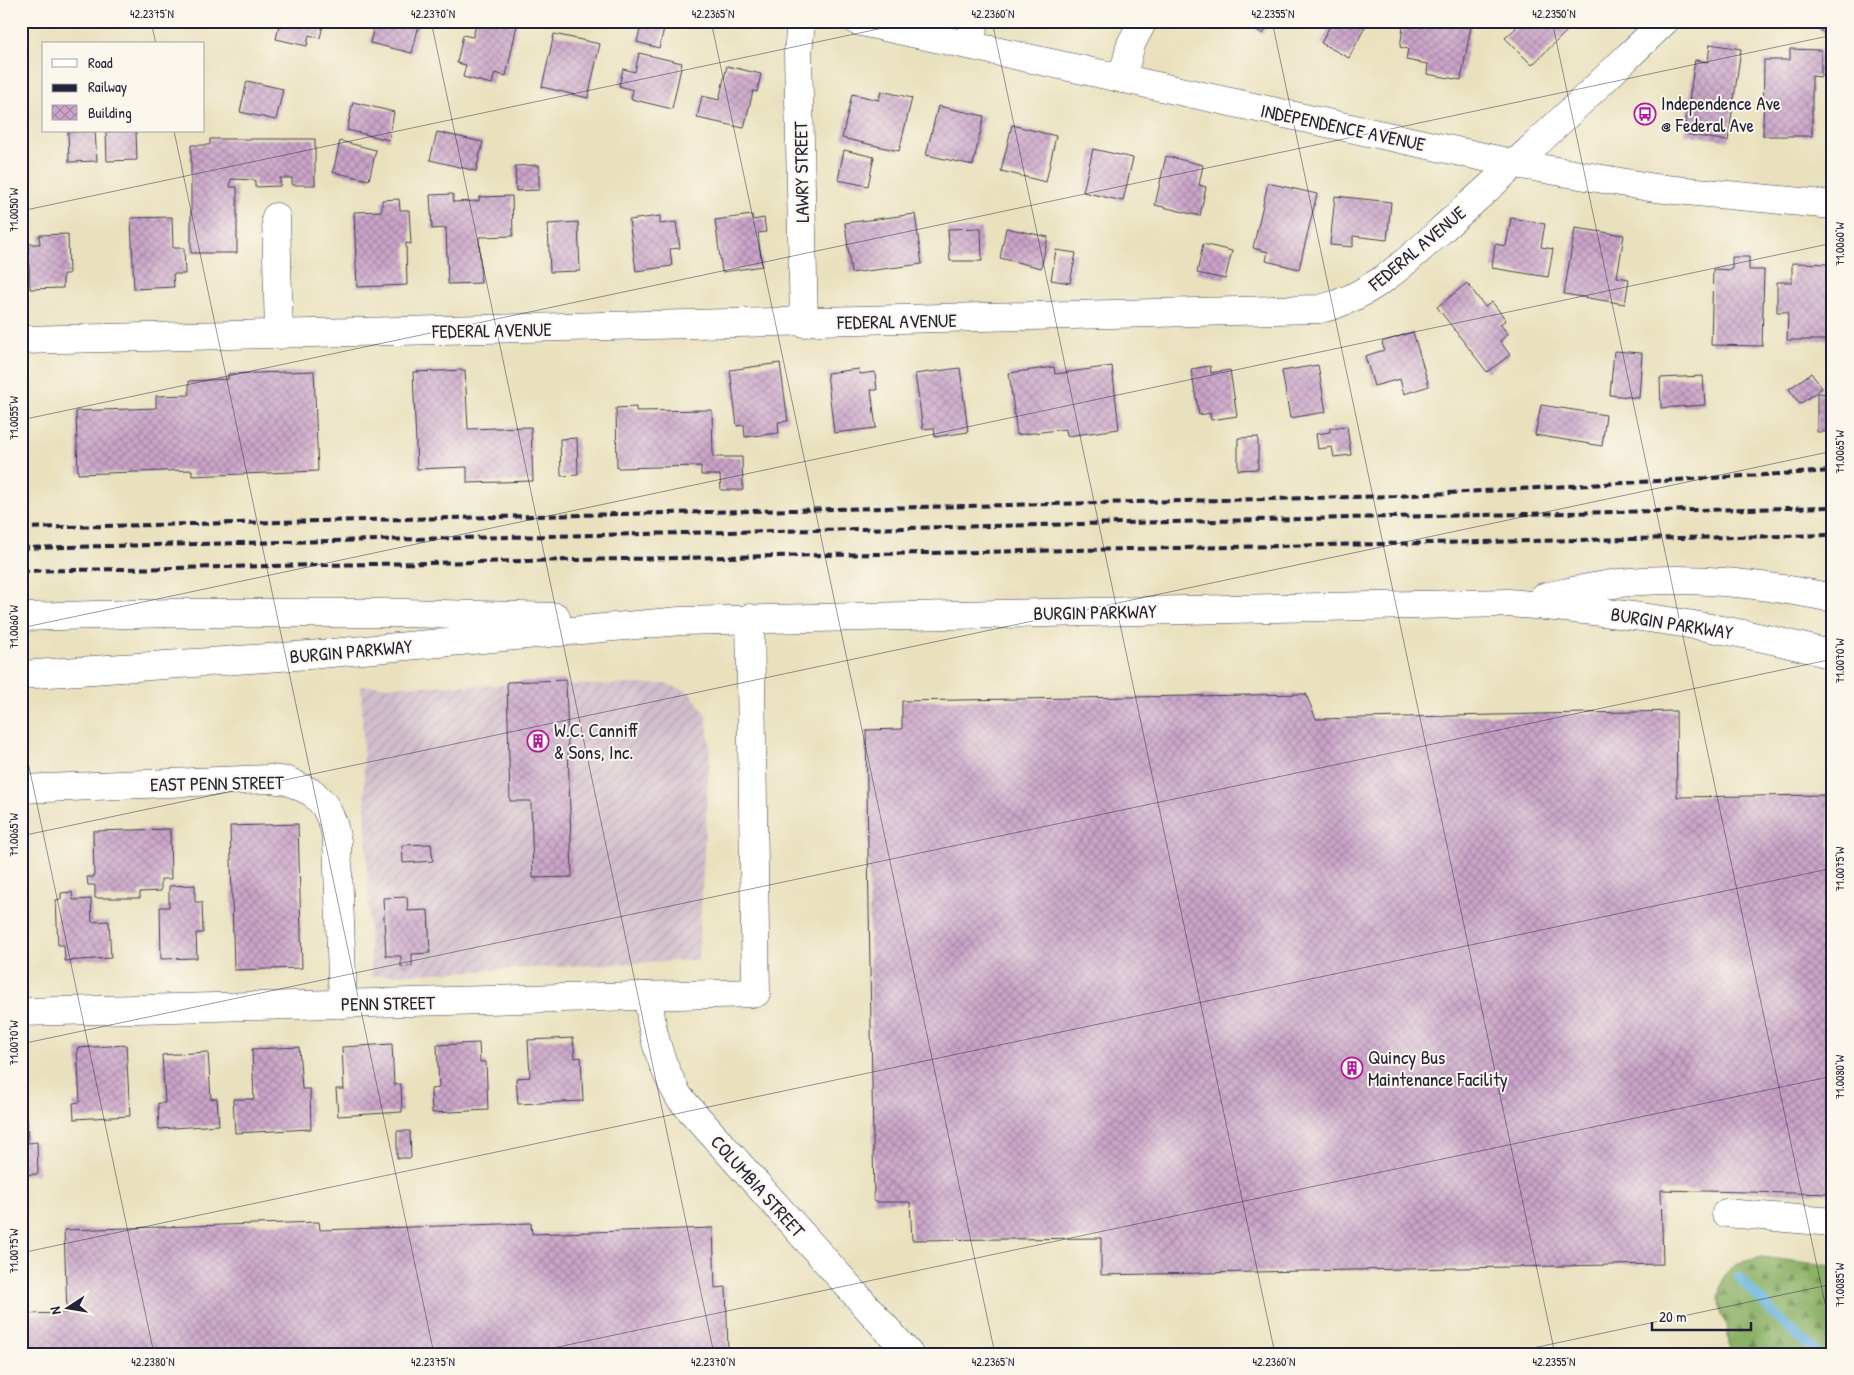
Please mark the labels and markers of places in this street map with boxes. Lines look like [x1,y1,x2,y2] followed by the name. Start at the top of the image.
[1661,90,1781,138] place label: Independence Ave @ Federal Ave
[1633,102,1657,126] bus stop icon: Independence Ave @ Federal Ave
[554,717,638,765] place label: W.C. Canniff & Sons, Inc.
[526,729,550,753] building icon: W.C. Canniff & Sons, Inc.
[1368,1044,1508,1092] place label: Quincy Bus Maintenance Facility
[1340,1056,1364,1080] building icon: Quincy Bus Maintenance Facility

